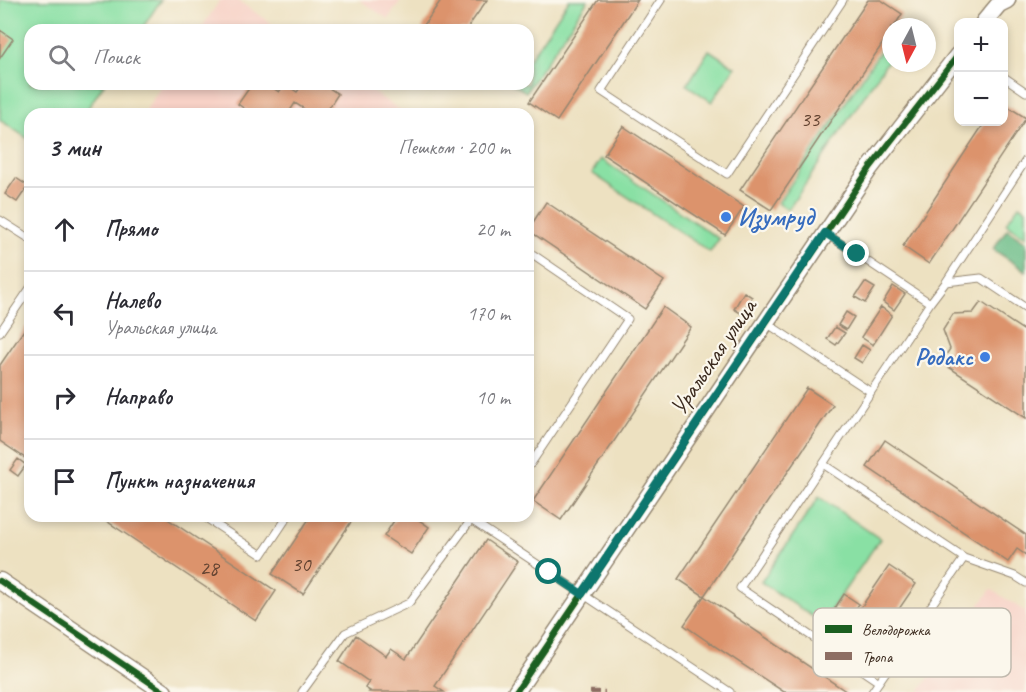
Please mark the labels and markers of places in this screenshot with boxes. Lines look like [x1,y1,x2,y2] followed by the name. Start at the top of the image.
[738,202,816,233] place label: Изумруд
[719,210,733,224] marker: Изумруд
[915,342,974,372] place label: Родакс
[978,350,992,364] marker: Родакс

